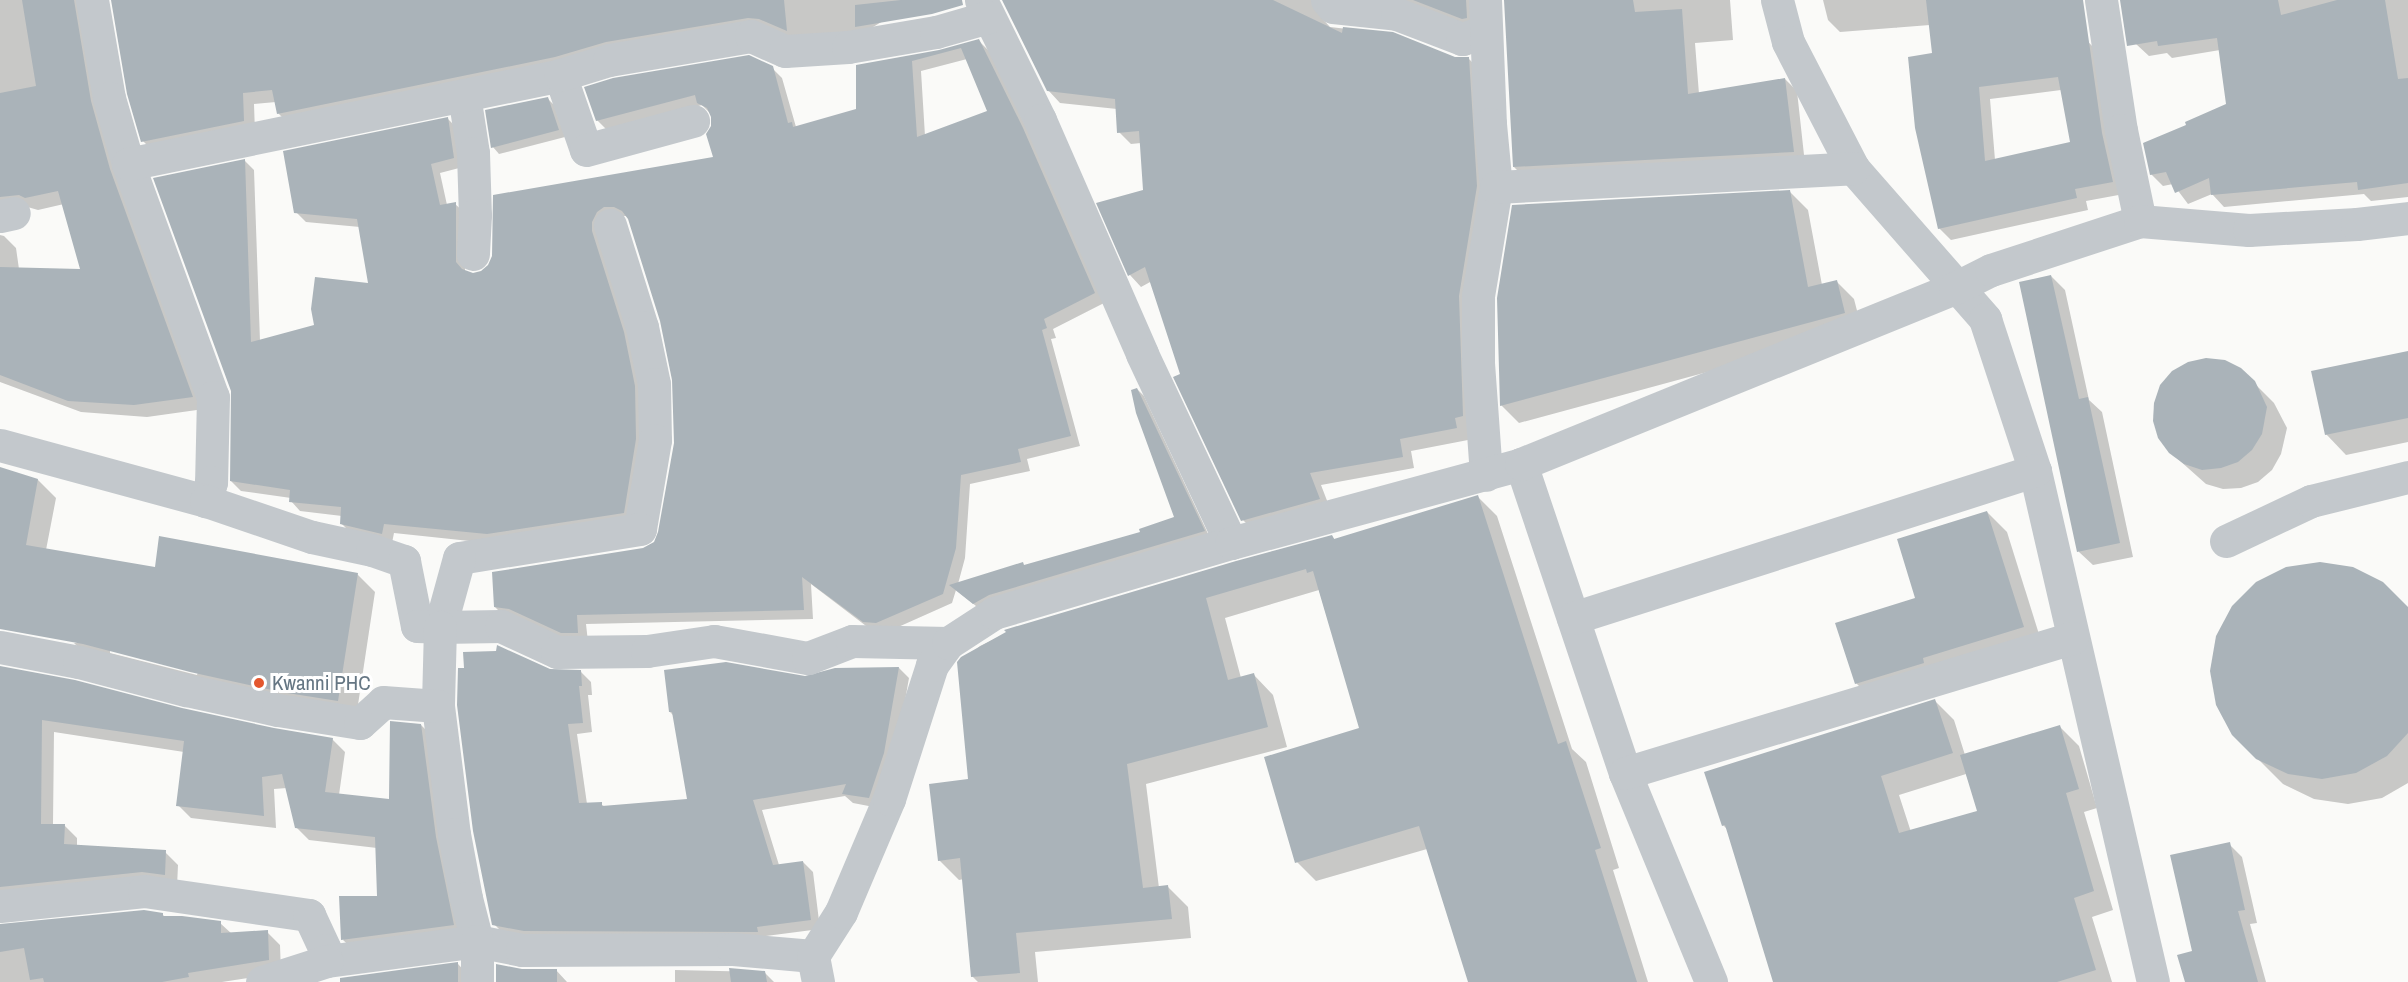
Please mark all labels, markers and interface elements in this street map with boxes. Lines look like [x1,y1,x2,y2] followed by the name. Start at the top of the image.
[272,670,371,696] place label: Kwanni PHC
[250,674,268,692] marker: Kwanni PHC

